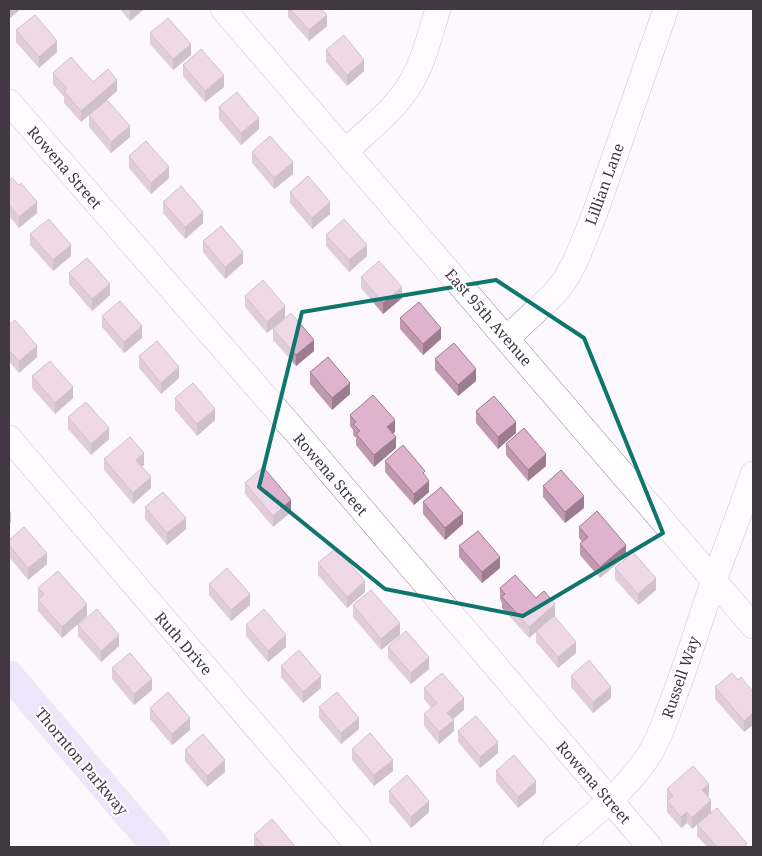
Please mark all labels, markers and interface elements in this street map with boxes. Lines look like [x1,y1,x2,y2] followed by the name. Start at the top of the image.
[24,121,106,213] street label: Rowena Street
[580,140,628,228] street label: Lillian Lane
[441,264,537,370] street label: East 95th Avenue
[290,428,372,520] street label: Rowena Street
[151,607,217,679] street label: Ruth Drive
[657,633,704,721] street label: Russell Way
[31,703,133,819] street label: Thornton Parkway
[553,736,635,828] street label: Rowena Street

